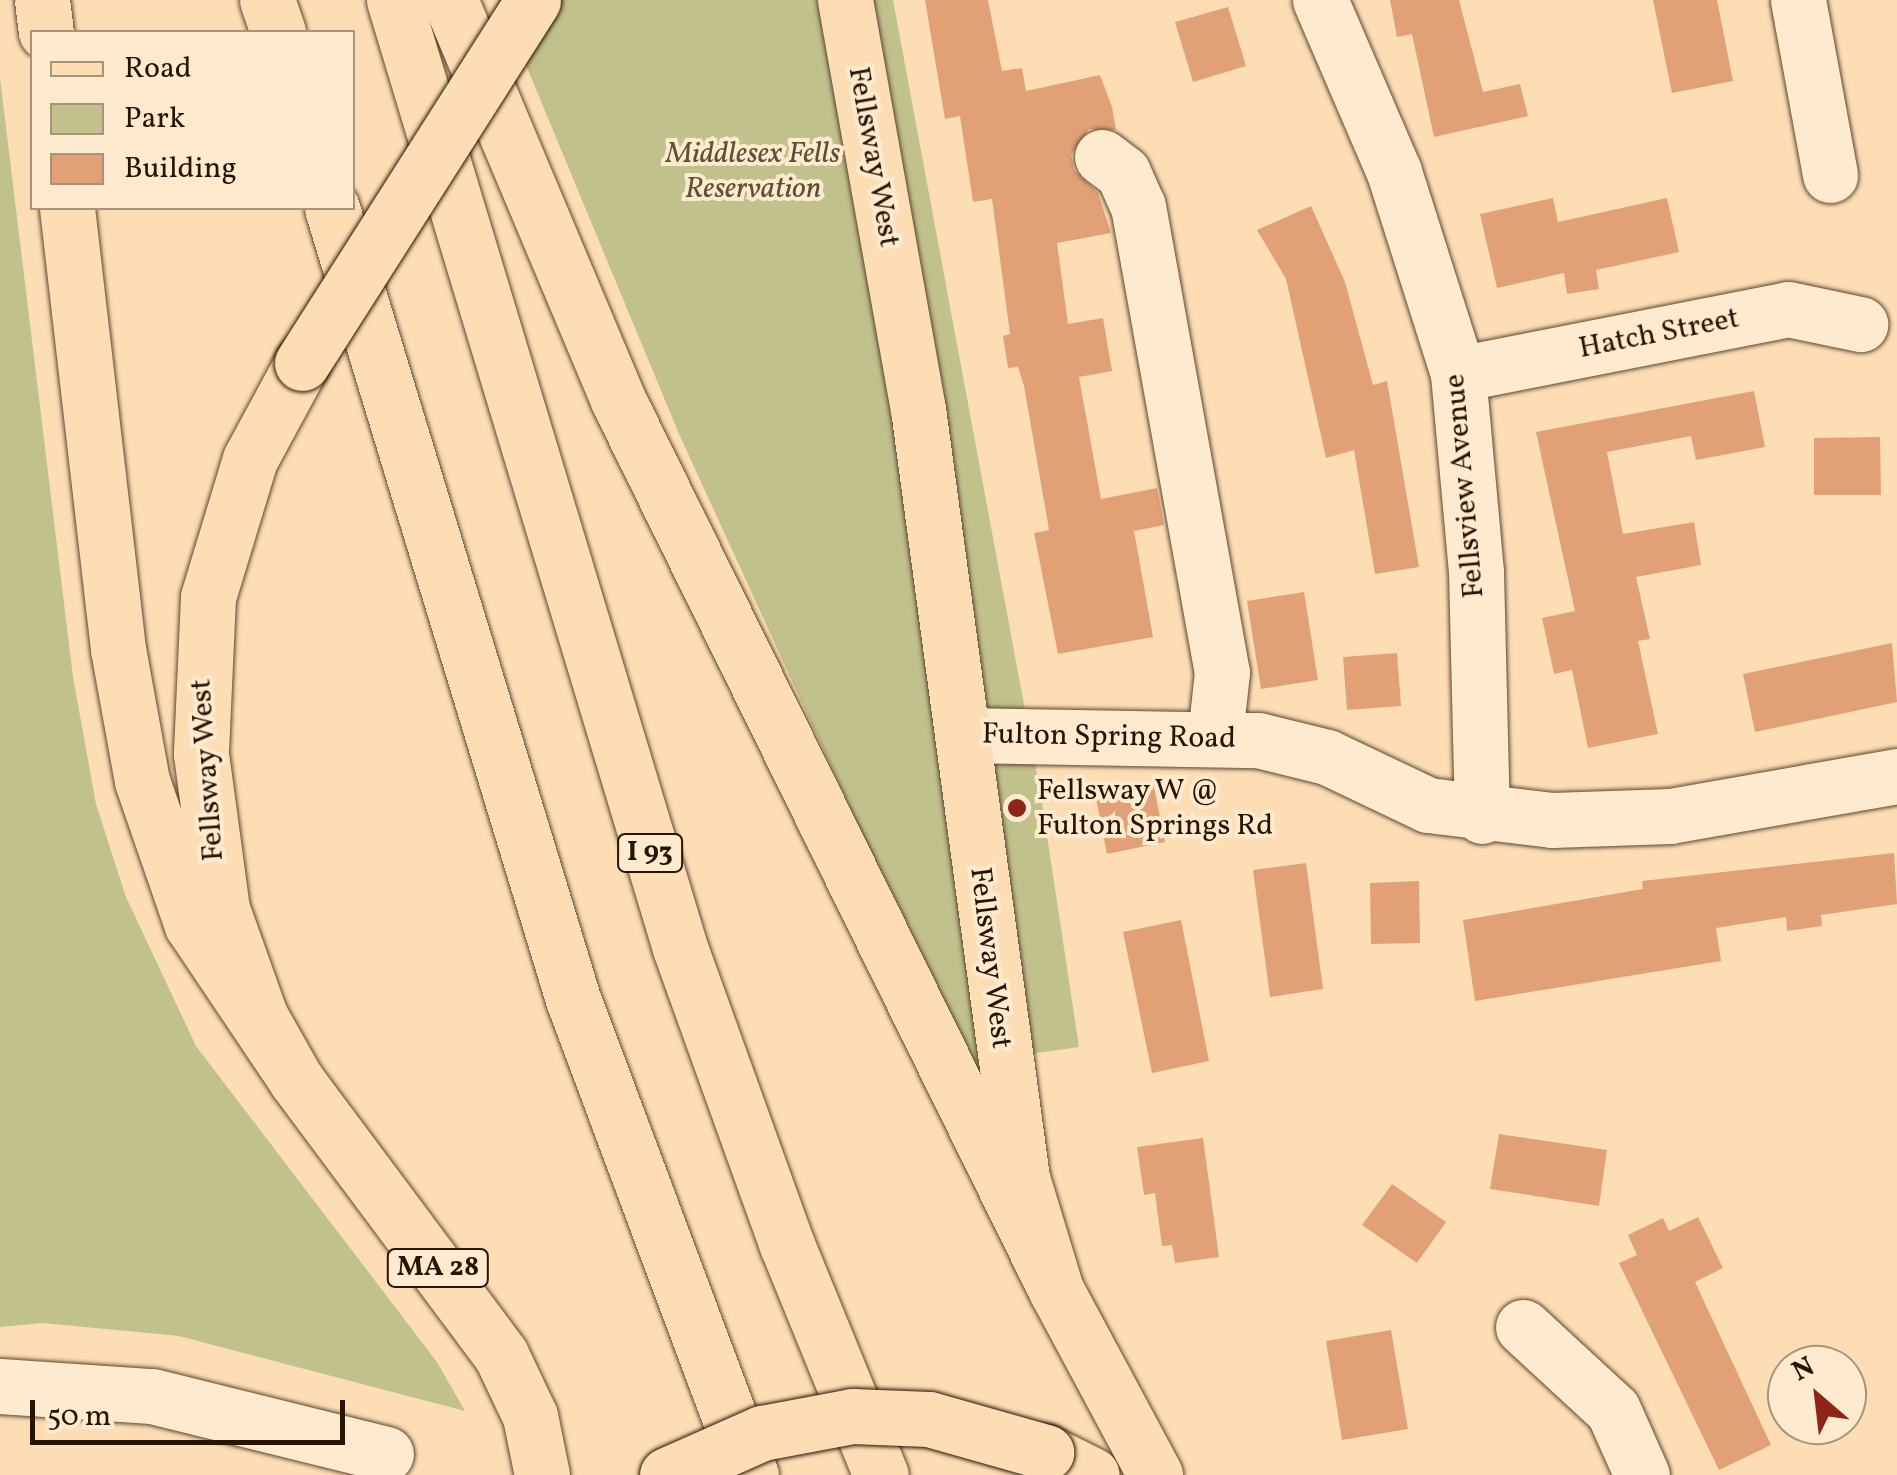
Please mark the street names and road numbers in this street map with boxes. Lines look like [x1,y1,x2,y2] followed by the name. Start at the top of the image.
[839,63,907,251] street label: Fellsway West
[1576,301,1742,367] street label: Hatch Street
[1437,372,1493,600] street label: Fellsview Avenue
[184,677,232,863] street label: Fellsway West
[982,717,1236,757] street label: Fulton Spring Road
[615,830,685,876] road number: I 93
[961,864,1019,1052] street label: Fellsway West
[386,1245,490,1291] road number: MA 28

